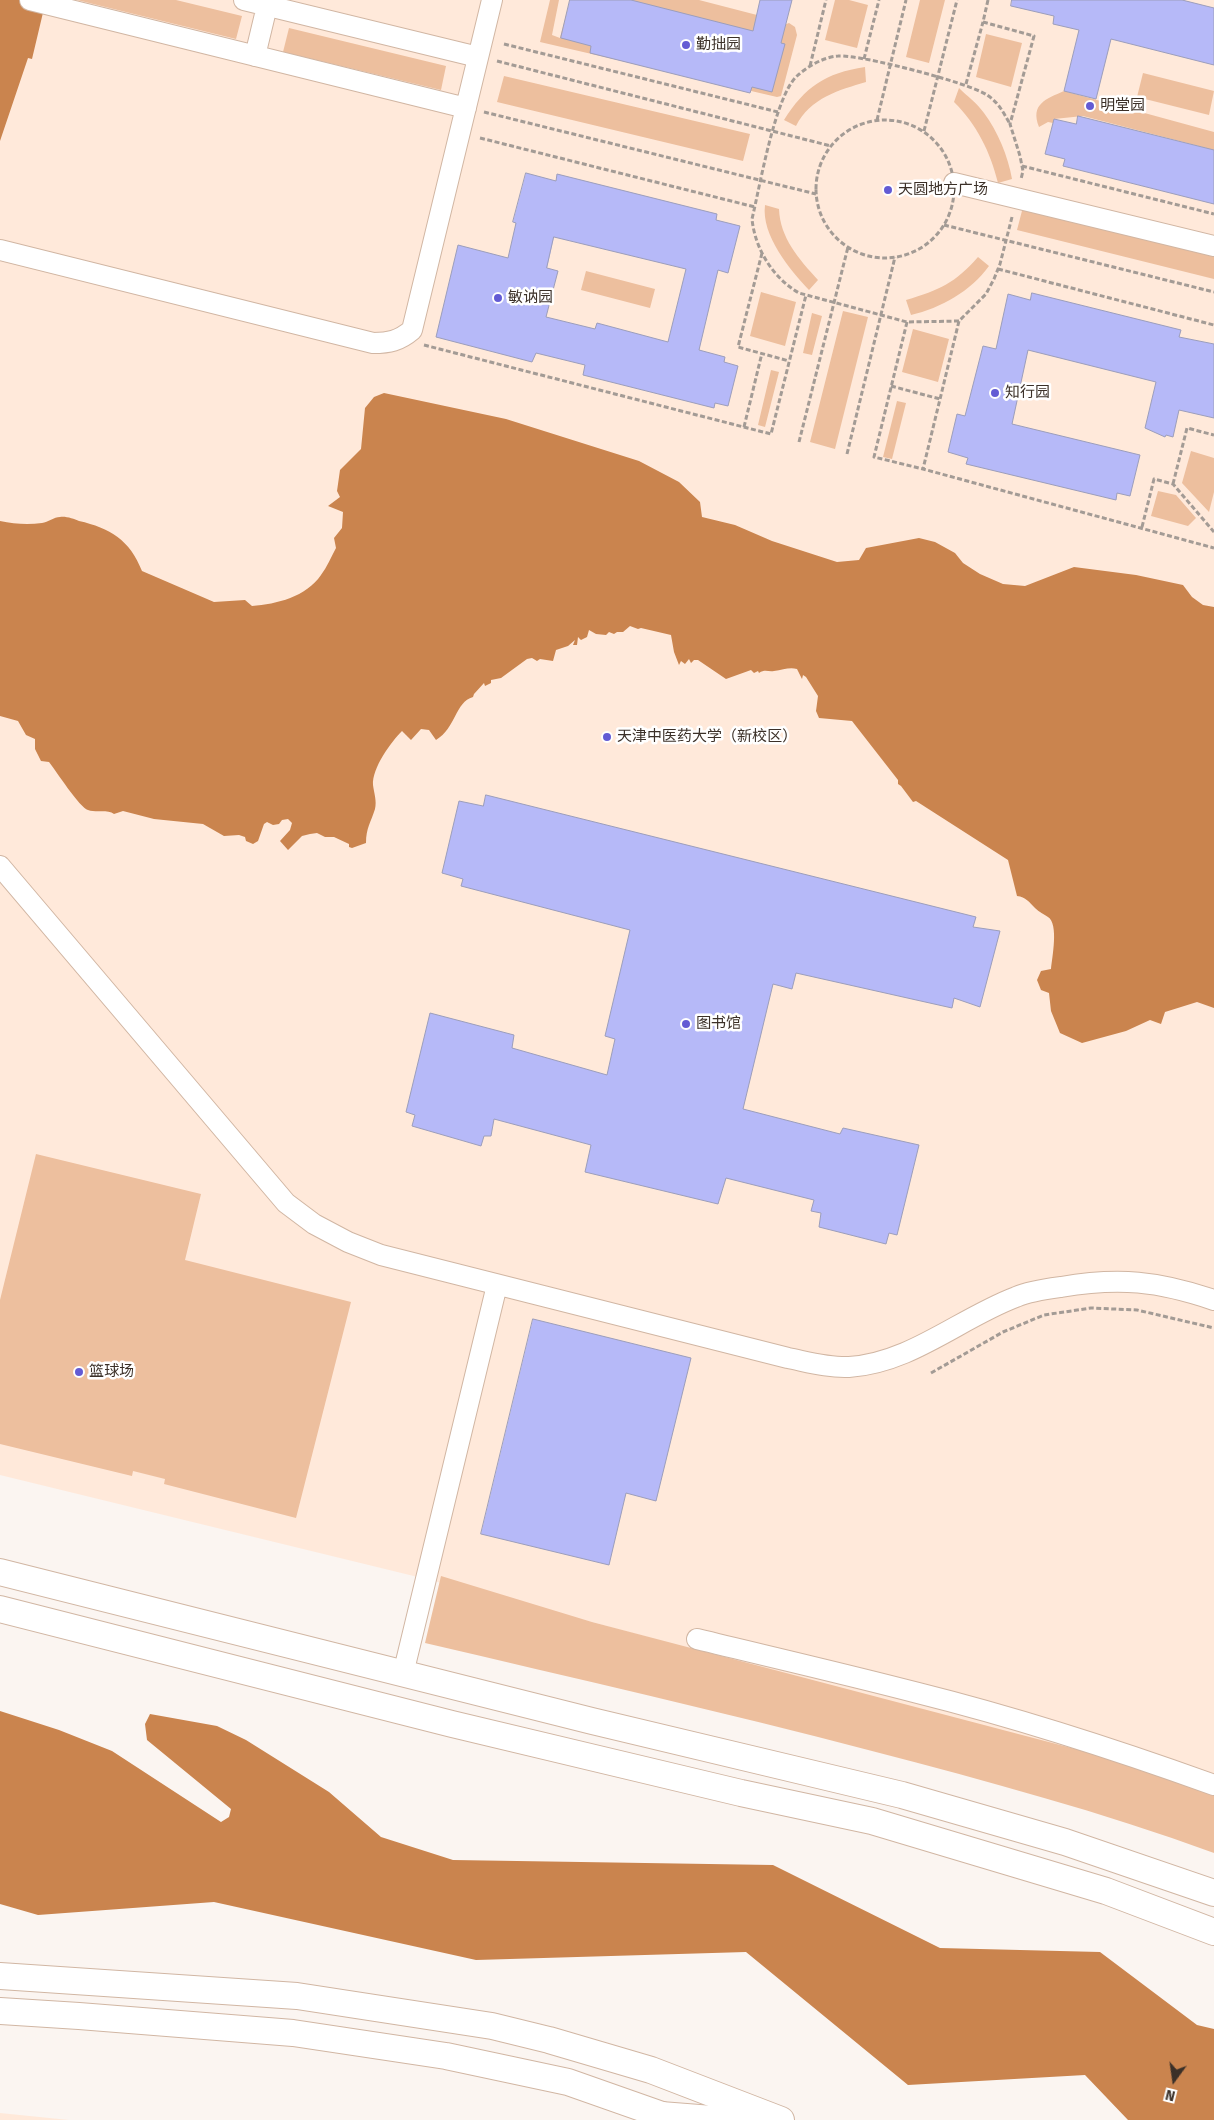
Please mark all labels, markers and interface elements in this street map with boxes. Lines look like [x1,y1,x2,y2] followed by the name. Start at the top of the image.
[696,36,741,54] place label: 勤拙园
[680,39,692,51] marker: 勤拙园
[1100,97,1145,115] place label: 明堂园
[1084,100,1096,112] marker: 明堂园
[898,181,988,199] place label: 天圆地方广场
[882,184,894,196] marker: 天圆地方广场
[508,289,553,307] place label: 敏讷园
[492,292,504,304] marker: 敏讷园
[1005,384,1050,402] place label: 知行园
[989,387,1001,399] marker: 知行园
[617,728,797,746] place label: 天津中医药大学（新校区）
[601,731,613,743] marker: 天津中医药大学（新校区）
[696,1015,741,1033] place label: 图书馆
[680,1018,692,1030] marker: 图书馆
[89,1363,134,1381] place label: 篮球场
[73,1366,85,1378] marker: 篮球场
[1149,2055,1199,2105] north arrow
[1164,2086,1177,2104] text: N

